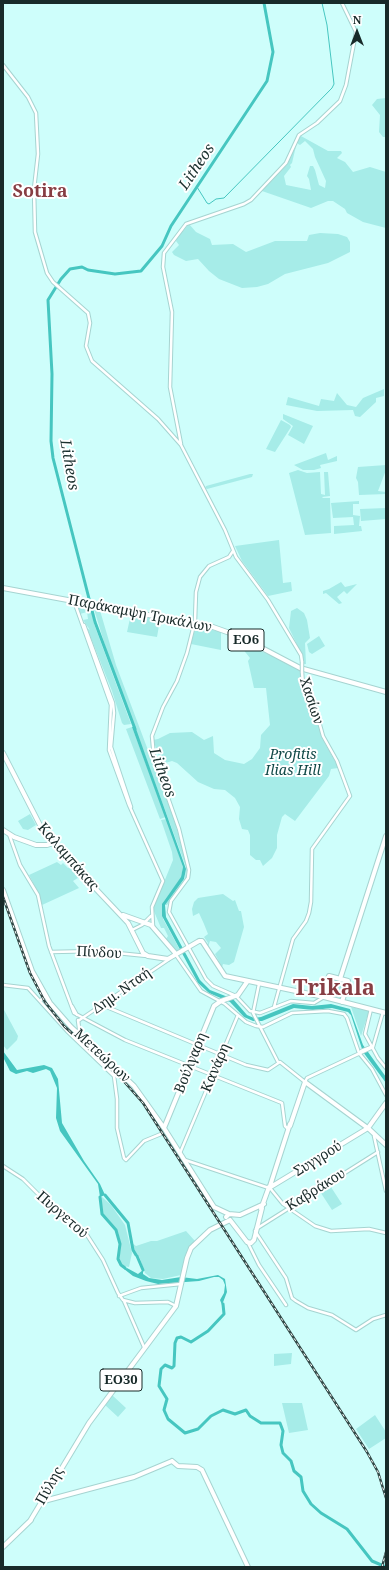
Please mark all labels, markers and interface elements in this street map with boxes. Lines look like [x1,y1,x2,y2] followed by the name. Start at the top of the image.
[337,12,377,52] north arrow
[353,12,361,27] text: N
[175,141,219,193] water label: Litheos
[13,181,67,203] district label: Sotira
[56,438,82,492] water label: Litheos
[67,592,213,636] street label: Παράκαμψη Τρικάλων
[228,629,264,651] road number: ΕΟ6
[296,675,326,727] street label: Χασίων
[145,746,179,800] water label: Litheos
[265,747,321,780] park label: Profitis Ilias Hill
[34,820,102,894] street label: Καλαμπάκας
[76,943,122,963] street label: Πίνδου
[89,965,155,1017] street label: Δημ. Νταή
[293,976,375,1002] district label: Trikala
[70,1026,134,1086] street label: Μετεώρων
[171,1030,211,1096] street label: Βούλγαρη
[198,1041,234,1095] street label: Κανάρη
[291,1138,345,1180] street label: Συγγρού
[283,1165,349,1215] street label: Καβράκου
[33,1188,91,1242] street label: Πυργετού
[100,1369,142,1391] road number: ΕΟ30
[32,1464,68,1508] street label: Πύλης

